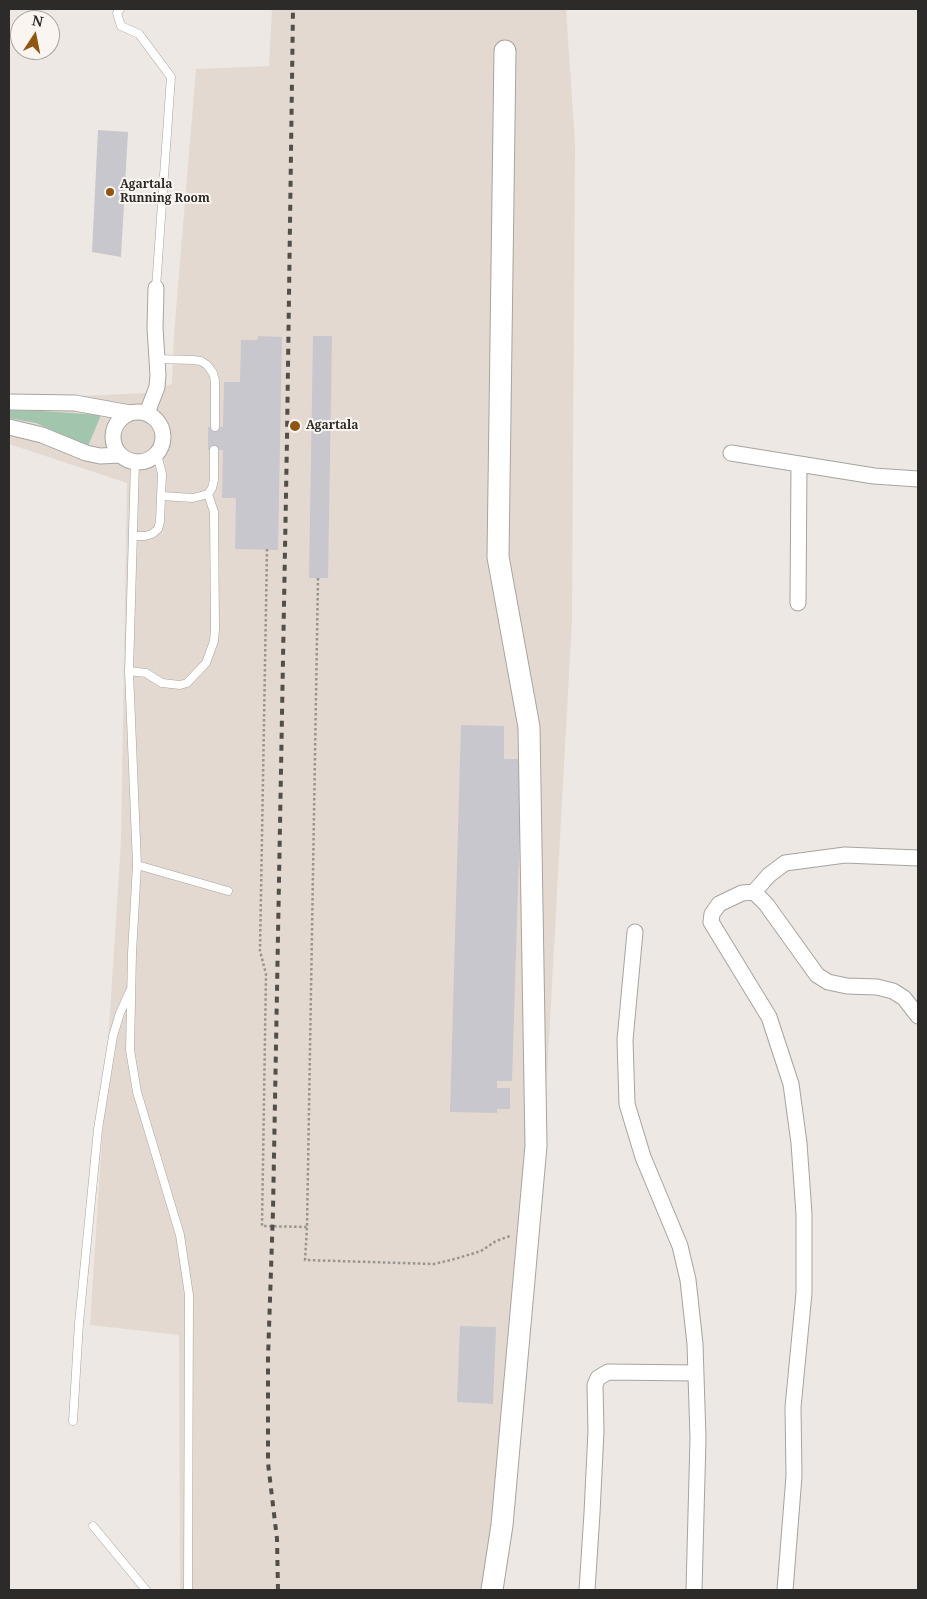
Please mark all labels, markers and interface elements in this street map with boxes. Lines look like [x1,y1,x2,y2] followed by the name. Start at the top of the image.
[10,10,60,60] north arrow
[31,10,45,31] text: N
[120,178,210,206] place label: Agartala Running Room
[104,186,116,198] marker: Agartala Running Room
[288,419,302,433] marker: Agartala
[306,419,358,433] place label: Agartala

